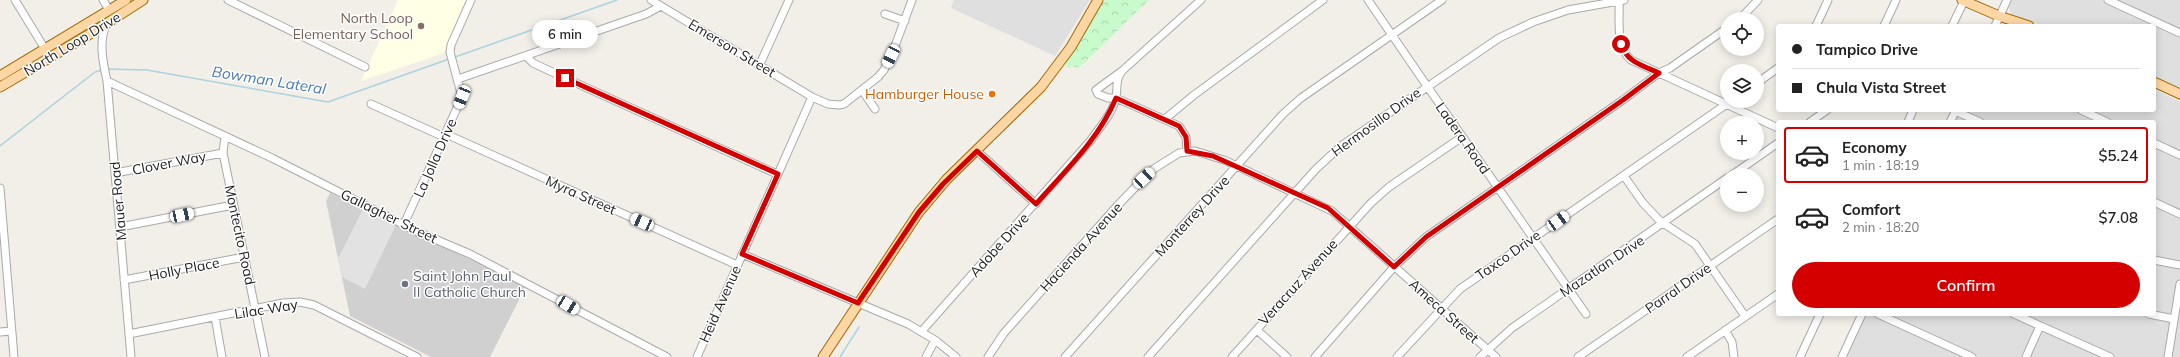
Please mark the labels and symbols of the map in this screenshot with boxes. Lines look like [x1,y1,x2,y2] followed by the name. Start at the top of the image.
[20,8,124,80] street label: North Loop Drive
[293,9,413,43] place label: North Loop Elementary School
[685,15,779,81] street label: Emerson Street
[532,20,598,48] callout: 6 min
[416,21,426,31] marker: North Loop Elementary School
[1612,35,1630,53] route start
[880,43,902,69] car
[211,62,328,98] water label: Bowman Lateral
[556,69,574,87] route end
[452,84,472,110] car
[1328,84,1424,160] street label: Hermosillo Drive
[865,85,984,103] place label: Hamburger House
[987,89,997,99] marker: Hamburger House
[1432,99,1494,177] street label: Ladera Road
[410,116,460,200] street label: La Jolla Drive
[130,147,208,179] street label: Clover Way
[106,161,130,241] street label: Mauer Road
[1131,165,1157,191] car
[543,171,619,219] street label: Myra Street
[1151,172,1233,260] street label: Monterrey Drive
[221,183,259,287] street label: Montecito Road
[338,185,440,247] street label: Gallagher Street
[1036,198,1126,296] street label: Hacienda Avenue
[169,207,195,223] car
[966,209,1032,281] street label: Adobe Drive
[1545,209,1571,233] car
[629,212,655,232] car
[1472,226,1544,284] street label: Taxco Drive
[1556,231,1648,301] street label: Mazatlan Drive
[1255,235,1341,329] street label: Veracruz Avenue
[147,253,221,285] street label: Holly Place
[1642,259,1714,317] street label: Parral Drive
[695,263,745,345] street label: Heid Avenue
[413,267,526,301] place label: Saint John Paul II Catholic Church
[1405,275,1483,347] street label: Ameca Street
[400,279,410,289] marker: Saint John Paul II Catholic Church
[555,294,581,316] car
[233,295,299,323] street label: Lilac Way

